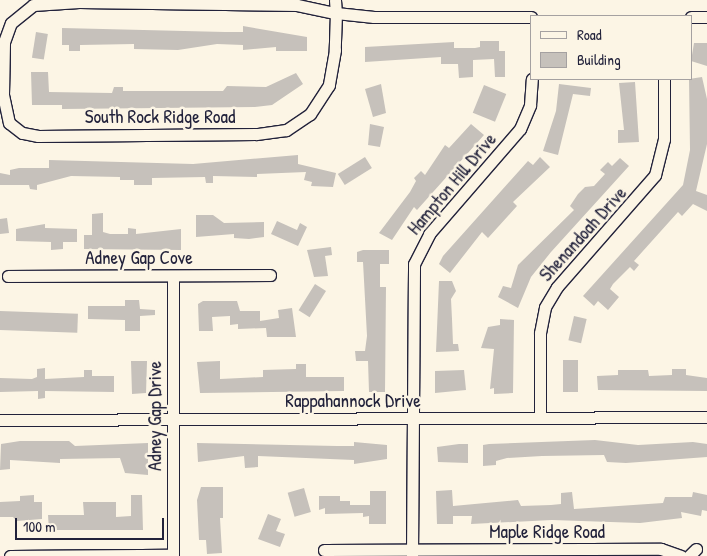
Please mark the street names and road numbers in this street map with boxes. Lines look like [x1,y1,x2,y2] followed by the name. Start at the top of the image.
[85,106,235,128] street label: South Rock Ridge Road
[403,128,501,240] street label: Hampton Hill Drive
[535,182,631,286] street label: Shenandoah Drive
[85,247,193,269] street label: Adney Gap Cove
[144,361,166,471] street label: Adney Gap Drive
[285,390,421,412] street label: Rappahannock Drive
[489,521,605,543] street label: Maple Ridge Road

